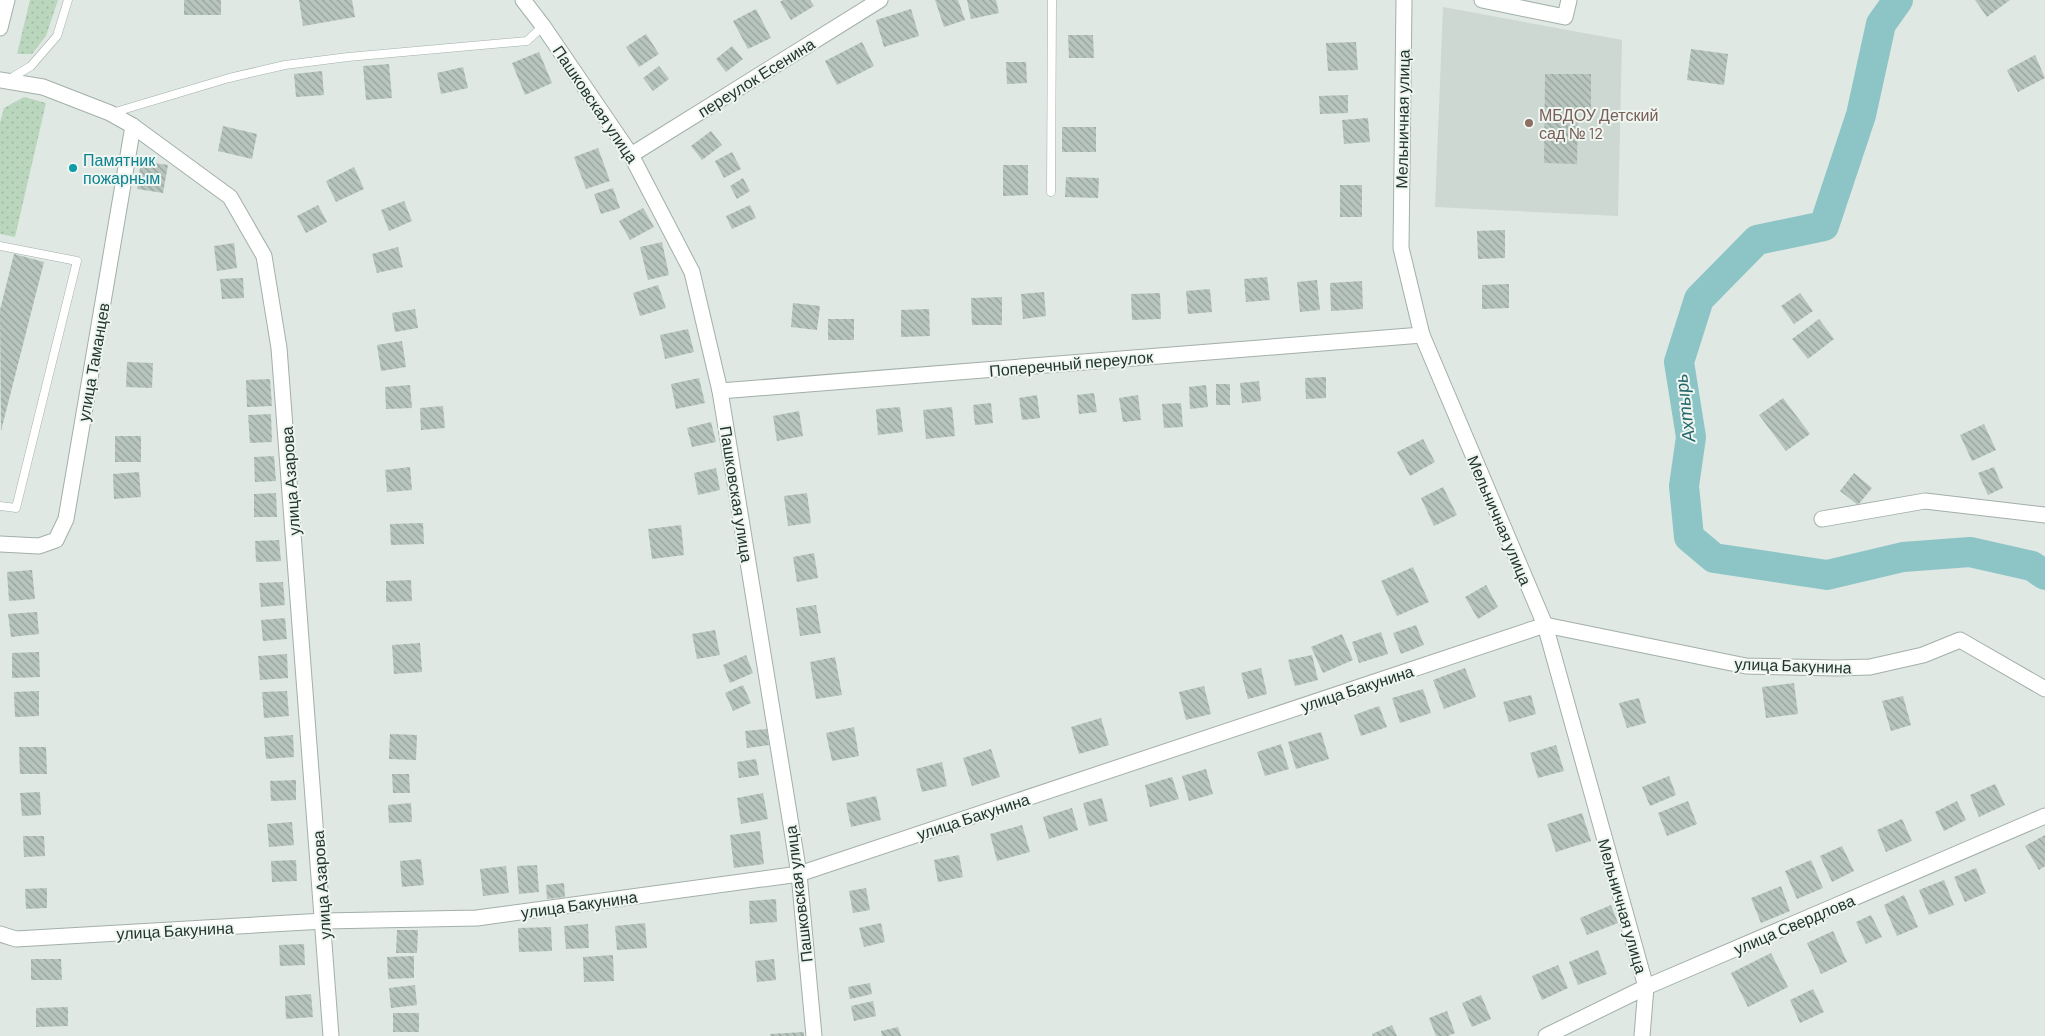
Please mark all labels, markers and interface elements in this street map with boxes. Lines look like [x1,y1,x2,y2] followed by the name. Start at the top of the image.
[694,33,818,121] street label: переулок Есенина
[550,42,642,166] street label: Пашковская улица
[1391,49,1413,189] street label: Мельничная улица
[1539,105,1658,142] place label: МБДОУ Детский сад № 12
[1523,117,1535,129] marker: МБДОУ Детский сад № 12
[83,150,160,187] place label: Памятник пожарным
[67,162,79,174] marker: Памятник пожарным
[73,301,113,423] street label: улица Таманцев
[988,346,1155,380] street label: Поперечный переулок
[1669,373,1699,444] water label: Ахтырь
[717,424,757,564] street label: Пашковская улица
[277,426,303,536] street label: улица Азарова
[1464,452,1536,588] street label: Мельничная улица
[1734,653,1852,677] street label: улица Бакунина
[1298,661,1416,715] street label: улица Бакунина
[914,789,1032,843] street label: улица Бакунина
[780,824,816,964] street label: Пашковская улица
[308,830,334,940] street label: улица Азарова
[1595,836,1651,976] street label: Мельничная улица
[520,886,638,922] street label: улица Бакунина
[1731,890,1857,958] street label: улица Свердлова
[116,917,234,943] street label: улица Бакунина

